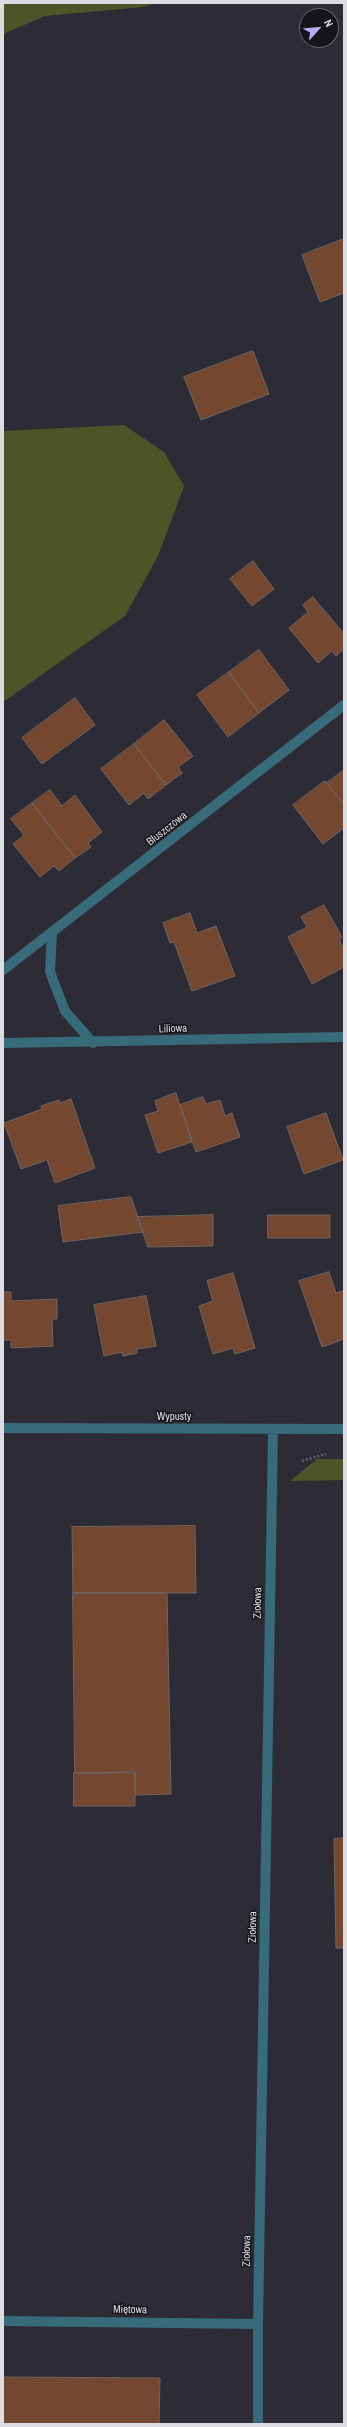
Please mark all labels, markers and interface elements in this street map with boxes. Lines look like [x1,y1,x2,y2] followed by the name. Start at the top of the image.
[299,8,339,48] north arrow
[321,17,337,29] text: N
[144,809,190,849] street label: Bluszczowa
[158,1022,188,1036] street label: Liliowa
[157,1410,191,1424] street label: Wypusty
[251,1587,265,1619] street label: Ziołowa
[246,1911,260,1943] street label: Ziołowa
[240,2235,254,2267] street label: Ziołowa
[113,2303,147,2317] street label: Miętowa

